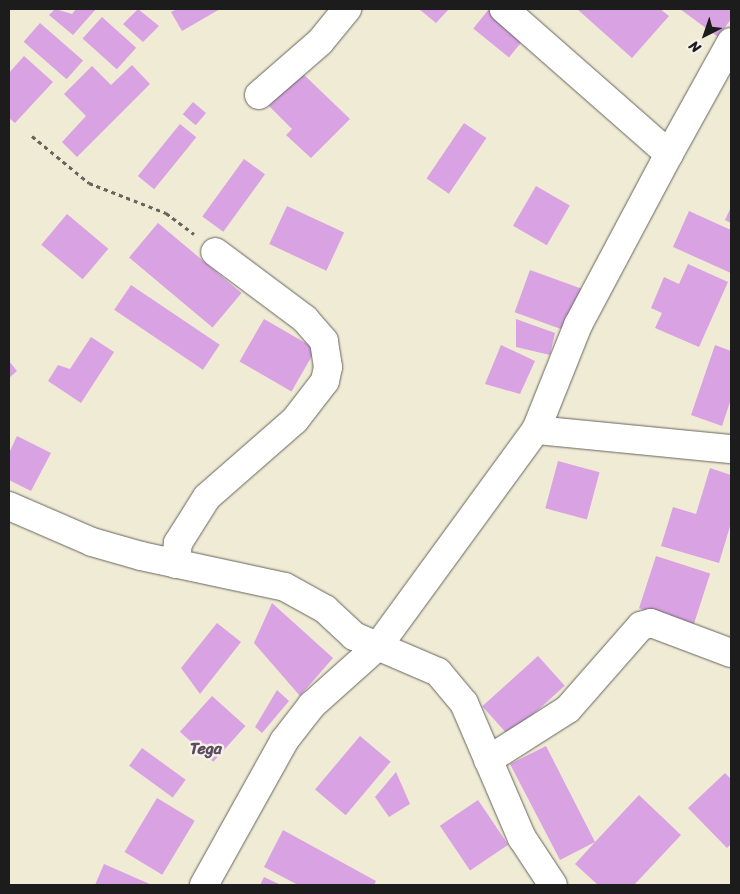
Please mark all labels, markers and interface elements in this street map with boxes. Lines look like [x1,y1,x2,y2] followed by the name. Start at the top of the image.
[680,10,730,60] north arrow
[683,34,707,59] text: N
[190,739,222,759] district label: Tega

